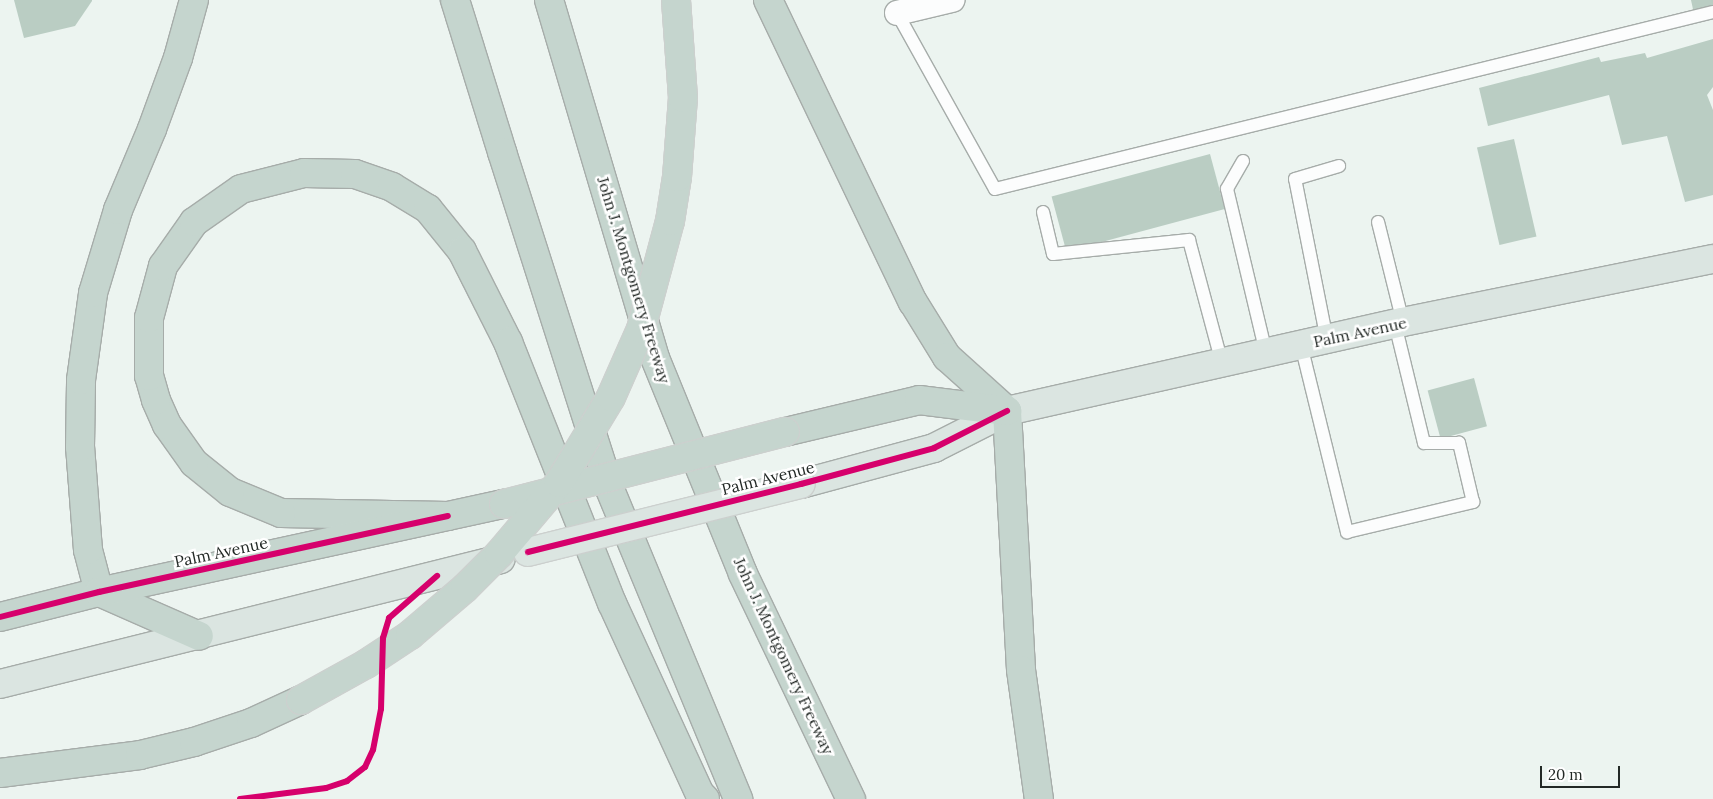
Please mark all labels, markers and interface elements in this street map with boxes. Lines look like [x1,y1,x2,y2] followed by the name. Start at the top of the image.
[593,174,675,386] street label: John J. Montgomery Freeway
[1312,313,1408,351] street label: Palm Avenue
[720,457,816,499] street label: Palm Avenue
[173,533,269,571] street label: Palm Avenue
[730,555,838,757] street label: John J. Montgomery Freeway
[1543,756,1623,788] scale bar
[1548,765,1583,784] text: 20 m

